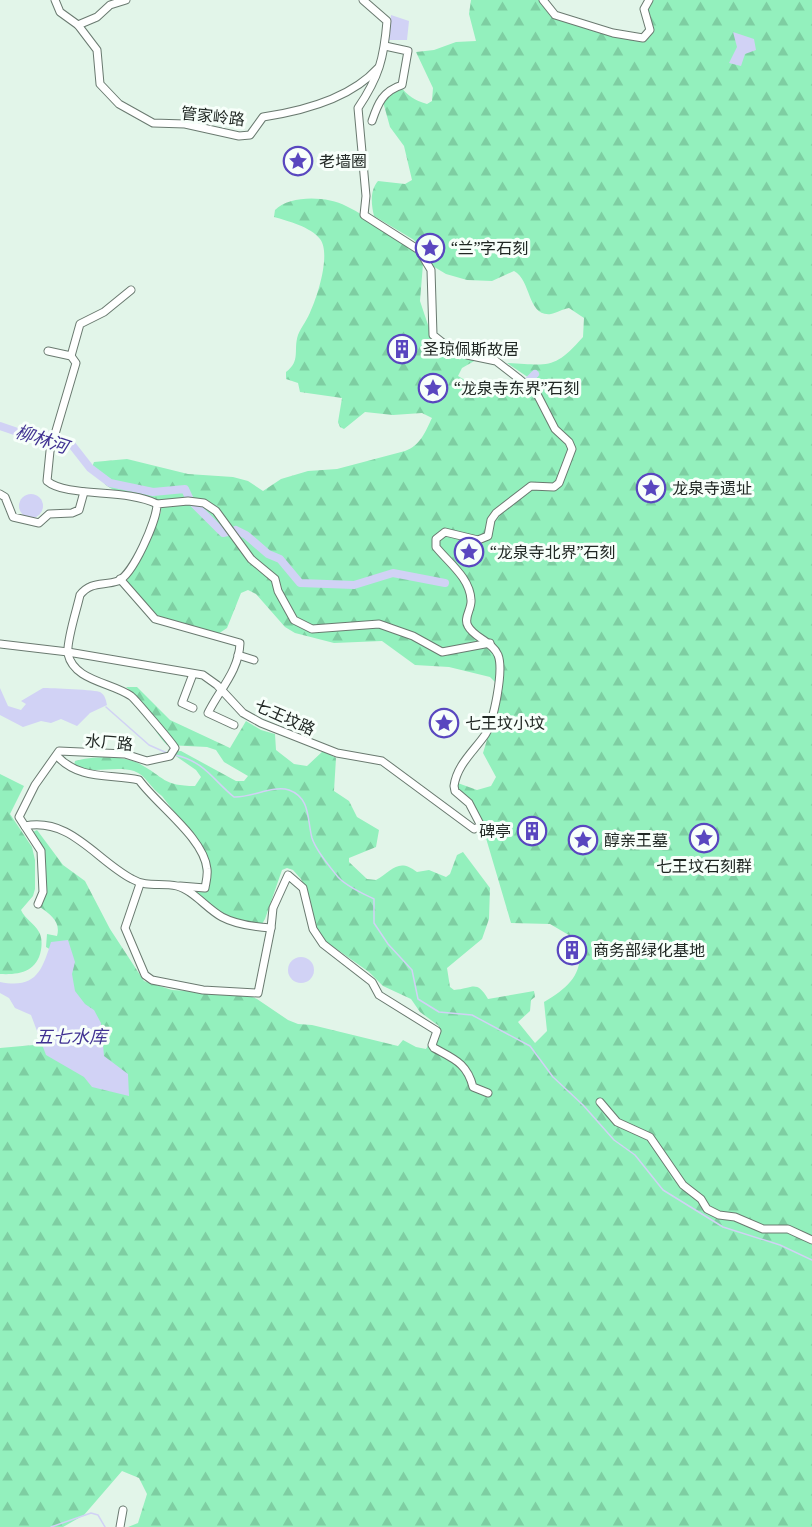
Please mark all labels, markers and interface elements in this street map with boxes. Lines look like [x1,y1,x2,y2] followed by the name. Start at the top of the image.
[180,102,246,130] street label: 管家岭路
[282,145,314,177] place icon: 老墙圈
[319,150,367,172] place label: 老墙圈
[414,232,446,264] place icon: “兰”字石刻
[451,237,528,259] place label: “兰”字石刻
[386,333,418,365] building icon: 圣琼佩斯故居
[423,338,519,360] place label: 圣琼佩斯故居
[417,372,449,404] place icon: “龙泉寺东界”石刻
[454,377,579,399] place label: “龙泉寺东界”石刻
[12,419,74,460] water label: 柳林河
[635,472,667,504] place icon: 龙泉寺遗址
[672,477,752,499] place label: 龙泉寺遗址
[453,536,485,568] place icon: “龙泉寺北界”石刻
[490,541,615,563] place label: “龙泉寺北界”石刻
[251,694,319,740] street label: 七王坟路
[428,707,460,739] place icon: 七王坟小坟
[465,712,545,734] place label: 七王坟小坟
[84,729,134,755] street label: 水厂路
[516,815,548,847] building icon: 碑亭
[479,820,511,842] place label: 碑亭
[688,822,720,854] place icon: 七王坟石刻群
[567,824,599,856] place icon: 醇亲王墓
[604,829,668,851] place label: 醇亲王墓
[656,855,752,877] place label: 七王坟石刻群
[556,934,588,966] building icon: 商务部绿化基地
[593,939,705,961] place label: 商务部绿化基地
[35,1024,110,1049] water label: 五七水库

